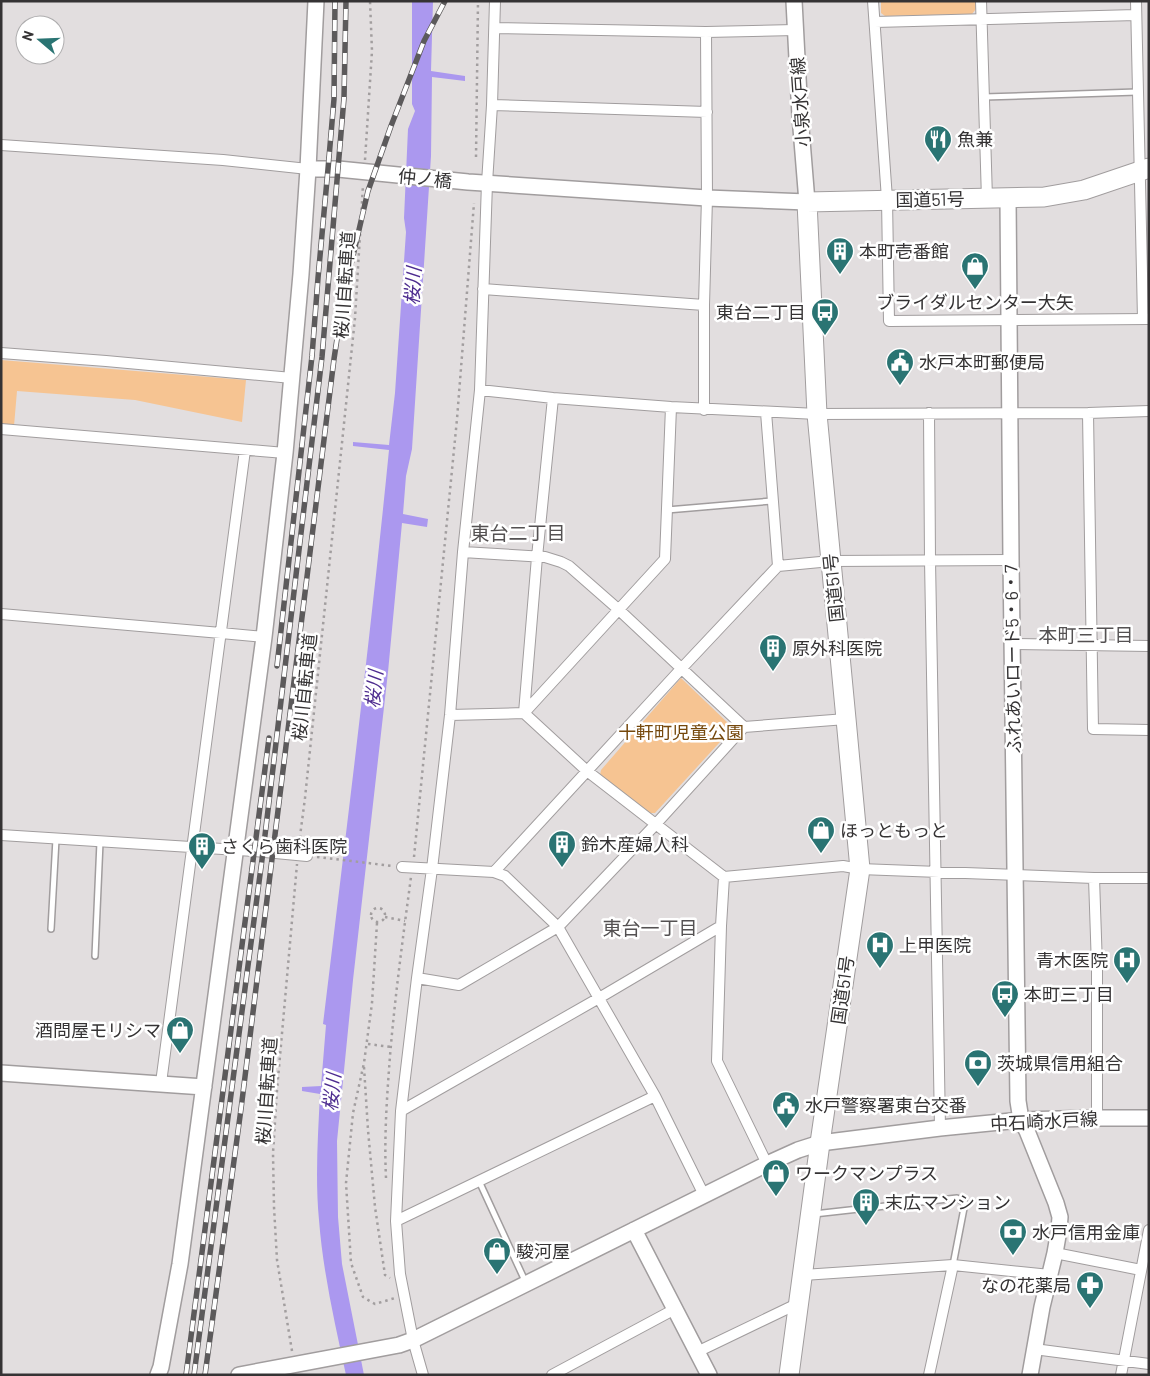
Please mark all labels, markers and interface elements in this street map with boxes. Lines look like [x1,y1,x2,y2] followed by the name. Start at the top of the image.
[15,15,65,65] north arrow
[18,28,37,43] text: N
[786,56,814,148] street label: 小泉水戸線
[923,124,953,163] restaurant icon: 魚兼
[957,128,993,150] place label: 魚兼
[397,164,453,192] street label: 仲ノ橋
[895,187,965,211] street label: 国道51号
[329,230,359,340] street label: 桜川自転車道
[825,236,855,275] building icon: 本町壱番館
[859,240,949,262] place label: 本町壱番館
[960,251,990,290] shop icon: ブライダルセンター大矢
[399,264,425,306] water label: 桜川
[876,291,1074,313] place label: ブライダルセンター大矢
[810,297,840,336] bus stop icon: 東台二丁目
[716,301,806,323] place label: 東台二丁目
[885,347,915,386] public building icon: 水戸本町郵便局
[919,351,1045,373] place label: 水戸本町郵便局
[470,521,566,544] district label: 東台二丁目
[818,553,848,623] street label: 国道51号
[999,564,1025,754] street label: ふれあいロード5・6・7
[1038,623,1134,646] district label: 本町三丁目
[287,632,321,742] street label: 桜川自転車道
[758,633,788,672] building icon: 原外科医院
[792,637,882,659] place label: 原外科医院
[360,667,387,709] water label: 桜川
[618,721,744,743] park label: 十軒町児童公園
[806,815,836,854] shop icon: ほっともっと
[840,819,948,841] place label: ほっともっと
[547,829,577,868] building icon: 鈴木産婦人科
[187,831,217,870] building icon: さくら歯科医院
[581,833,689,855] place label: 鈴木産婦人科
[221,835,347,857] place label: さくら歯科医院
[602,916,698,939] district label: 東台一丁目
[865,930,895,969] hospital icon: 上甲医院
[899,934,971,956] place label: 上甲医院
[1112,945,1142,984] hospital icon: 青木医院
[1036,949,1108,971] place label: 青木医院
[826,954,858,1026] street label: 国道51号
[990,979,1020,1018] bus stop icon: 本町三丁目
[1024,983,1114,1005] place label: 本町三丁目
[165,1015,195,1054] shop icon: 酒問屋モリシマ
[35,1019,161,1041] place label: 酒問屋モリシマ
[251,1036,281,1146] street label: 桜川自転車道
[963,1048,993,1087] bank icon: 茨城県信用組合
[997,1052,1123,1074] place label: 茨城県信用組合
[318,1070,345,1112] water label: 桜川
[771,1090,801,1129] public building icon: 水戸警察署東台交番
[805,1094,967,1116] place label: 水戸警察署東台交番
[989,1107,1099,1135] street label: 中石崎水戸線
[761,1158,791,1197] shop icon: ワークマンプラス
[795,1162,938,1184] place label: ワークマンプラス
[851,1187,881,1226] building icon: 末広マンション
[885,1191,1011,1213] place label: 末広マンション
[998,1217,1028,1256] bank icon: 水戸信用金庫
[1032,1221,1140,1243] place label: 水戸信用金庫
[482,1236,512,1275] shop icon: 駿河屋
[516,1240,570,1262] place label: 駿河屋
[1075,1270,1105,1309] pharmacy icon: なの花薬局
[981,1274,1071,1296] place label: なの花薬局

